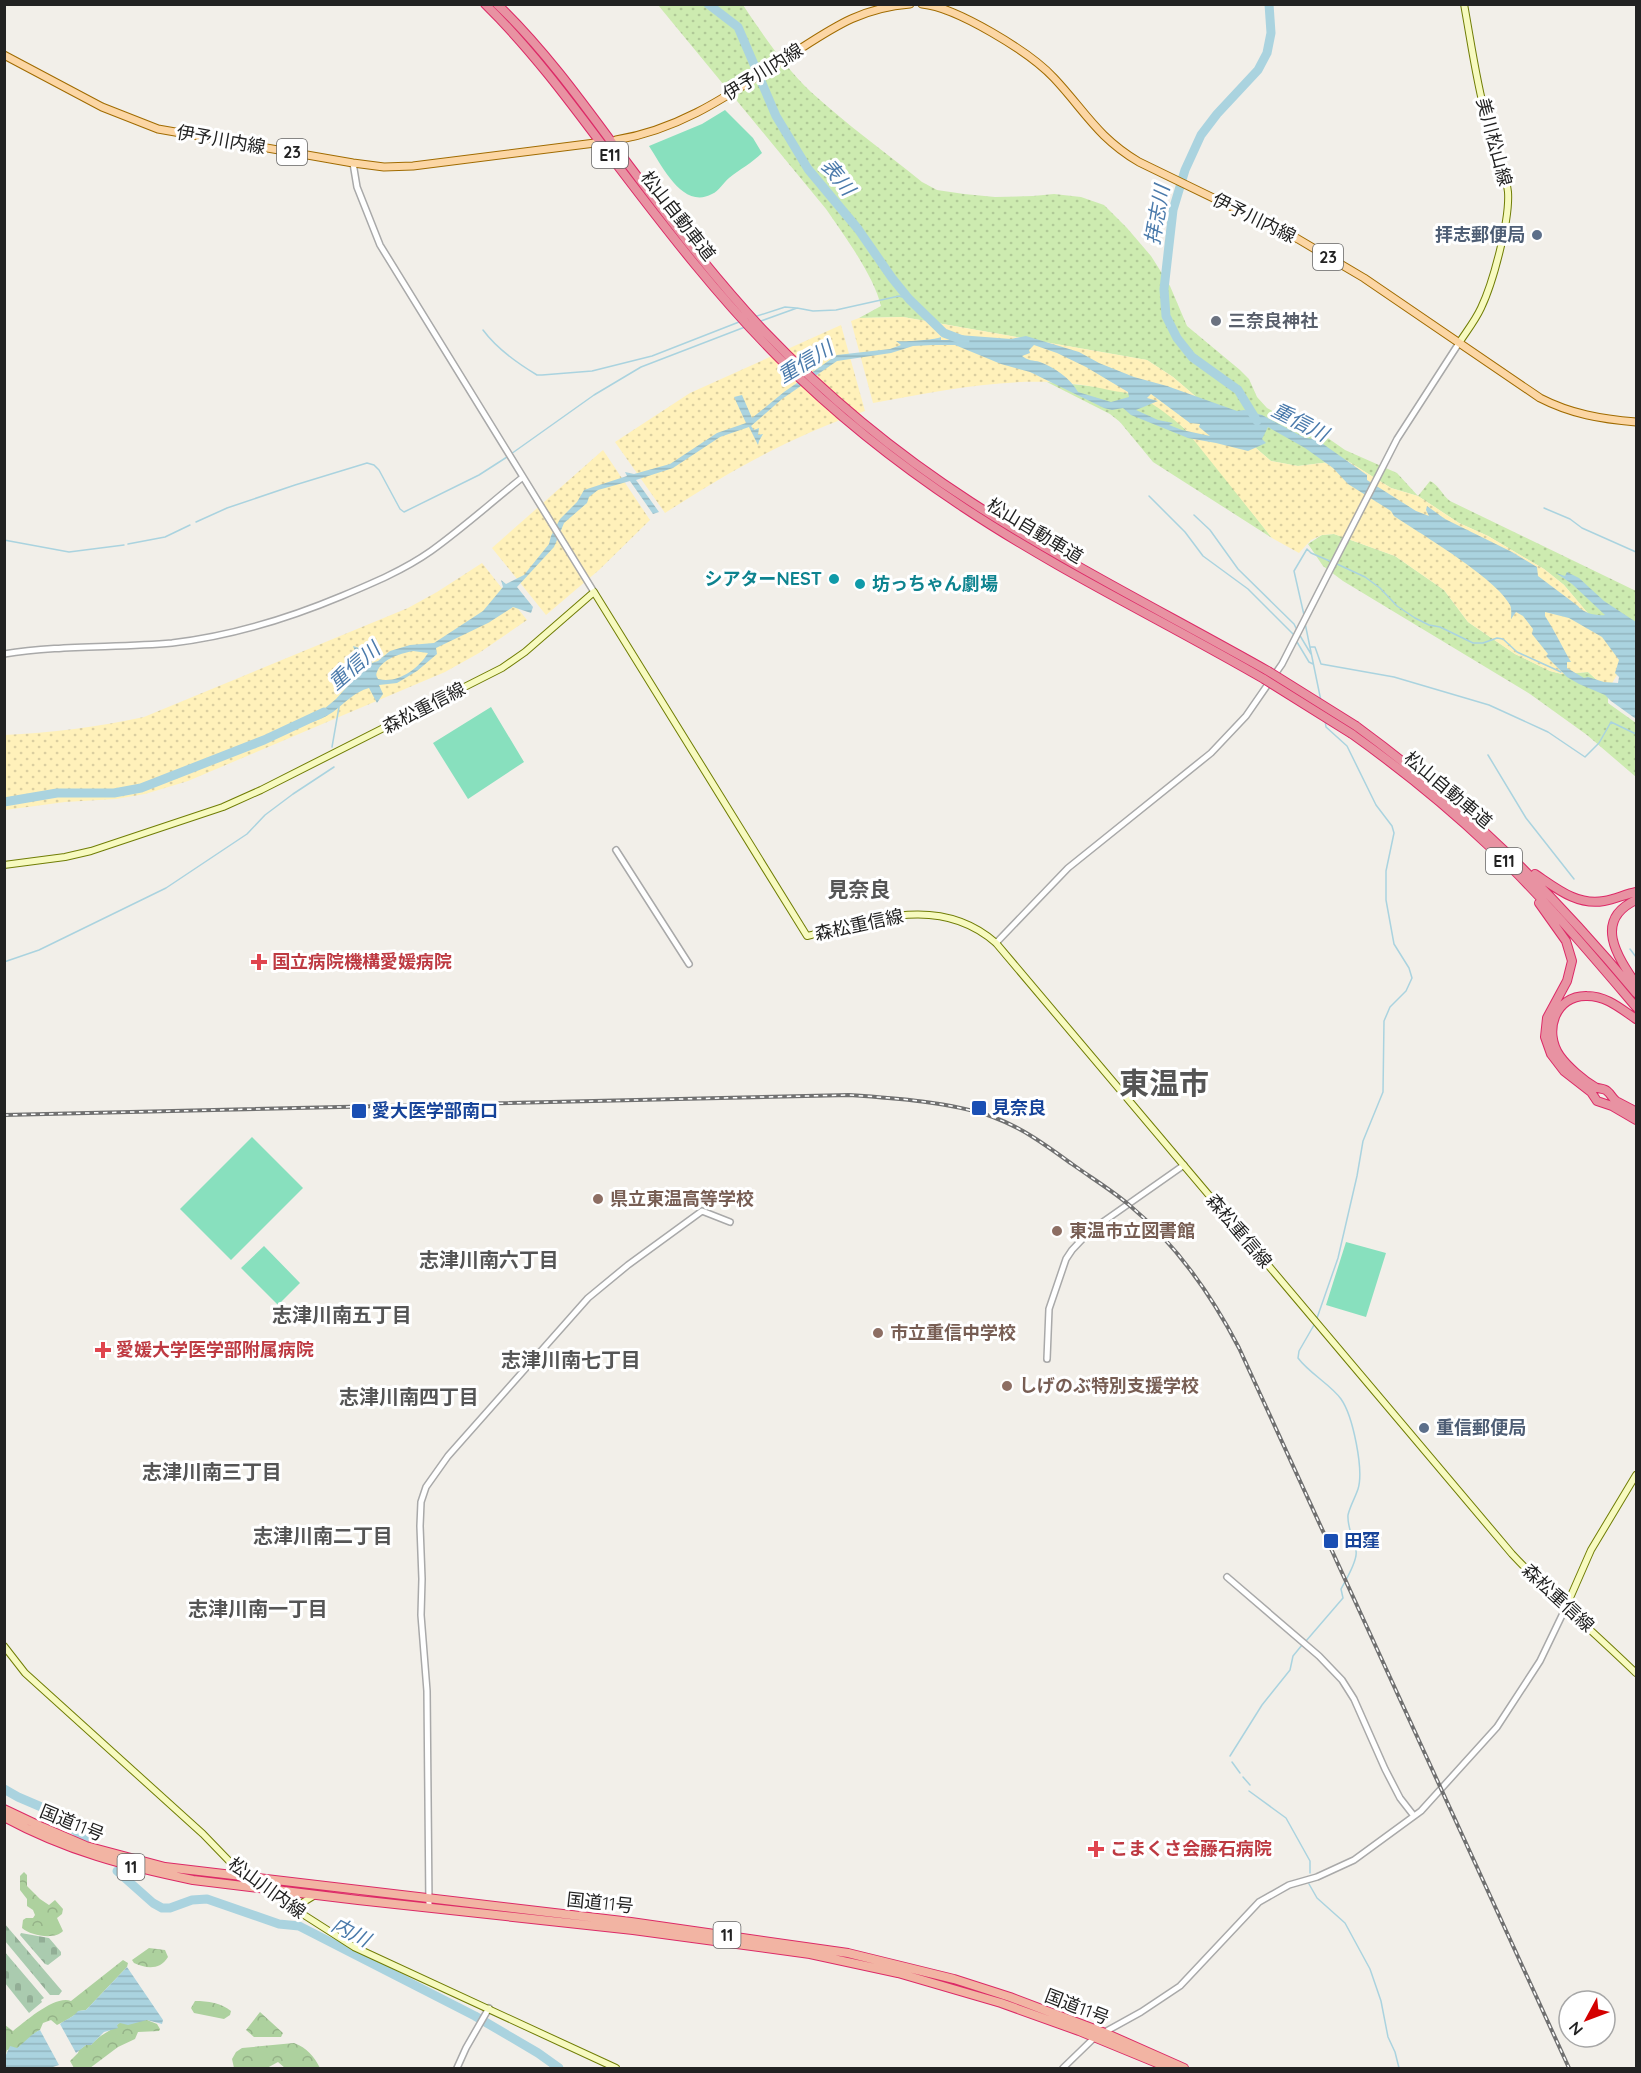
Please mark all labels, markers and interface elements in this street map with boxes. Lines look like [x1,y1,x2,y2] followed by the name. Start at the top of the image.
[718,38,807,105] street label: 伊予川内線
[1472,95,1517,188] street label: 美川松山線
[175,120,267,159] street label: 伊予川内線
[277,139,307,165] road number: 23
[592,142,628,168] road number: E11
[816,153,862,202] water label: 表川
[636,166,721,265] street label: 松山自動車道
[1139,181,1174,247] water label: 拝志川
[1209,187,1300,248] street label: 伊予川内線
[1435,223,1525,246] place label: 拝志郵便局
[1530,228,1544,242] marker: 拝志郵便局
[1313,244,1343,270] road number: 23
[1228,309,1318,332] place label: 三奈良神社
[1209,314,1223,328] marker: 三奈良神社
[773,334,839,388] water label: 重信川
[1268,397,1334,447] water label: 重信川
[983,493,1087,568] street label: 松山自動車道
[704,567,822,590] place label: シアターNEST
[827,572,841,586] marker: シアターNEST
[872,572,998,595] place label: 坊っちゃん劇場
[853,577,867,591] marker: 坊っちゃん劇場
[323,635,386,695] water label: 重信川
[378,677,469,738] street label: 森松重信線
[1400,746,1497,833] street label: 松山自動車道
[1486,848,1522,874] road number: E11
[828,876,891,902] district label: 見奈良
[812,904,905,945] street label: 森松重信線
[272,950,452,973] place label: 国立病院機構愛媛病院
[250,953,268,971] marker: 国立病院機構愛媛病院
[1119,1064,1209,1102] district label: 東温市
[992,1096,1046,1119] place label: 見奈良
[372,1099,498,1122] place label: 愛大医学部南口
[970,1099,988,1117] marker: 見奈良
[350,1102,368,1120] marker: 愛大医学部南口
[610,1187,754,1210] place label: 県立東温高等学校
[1202,1189,1277,1273] street label: 森松重信線
[591,1192,605,1206] marker: 県立東温高等学校
[1069,1219,1195,1242] place label: 東温市立図書館
[1050,1224,1064,1238] marker: 東温市立図書館
[419,1247,559,1272] district label: 志津川南六丁目
[272,1302,412,1327] district label: 志津川南五丁目
[890,1321,1016,1344] place label: 市立重信中学校
[871,1326,885,1340] marker: 市立重信中学校
[116,1338,314,1361] place label: 愛媛大学医学部附属病院
[94,1341,112,1359] marker: 愛媛大学医学部附属病院
[501,1347,641,1372] district label: 志津川南七丁目
[1019,1374,1199,1397] place label: しげのぶ特別支援学校
[1000,1379,1014,1393] marker: しげのぶ特別支援学校
[339,1384,479,1409] district label: 志津川南四丁目
[1436,1416,1526,1439] place label: 重信郵便局
[1417,1421,1431,1435] marker: 重信郵便局
[142,1459,282,1484] district label: 志津川南三丁目
[253,1523,393,1548] district label: 志津川南二丁目
[1344,1529,1380,1552] place label: 田窪
[1322,1532,1340,1550] marker: 田窪
[1518,1559,1599,1637] street label: 森松重信線
[188,1596,328,1621] district label: 志津川南一丁目
[37,1799,108,1846] street label: 国道11号
[1110,1837,1272,1860] place label: こまくさ会藤石病院
[1087,1840,1105,1858] marker: こまくさ会藤石病院
[224,1852,310,1923] street label: 松山川内線
[118,1854,144,1880] road number: 11
[565,1888,635,1917] street label: 国道11号
[328,1911,377,1953] water label: 内川
[714,1922,740,1948] road number: 11
[1042,1984,1113,2029] street label: 国道11号
[1557,1989,1617,2049] north arrow
[1564,2018,1587,2040] text: N

